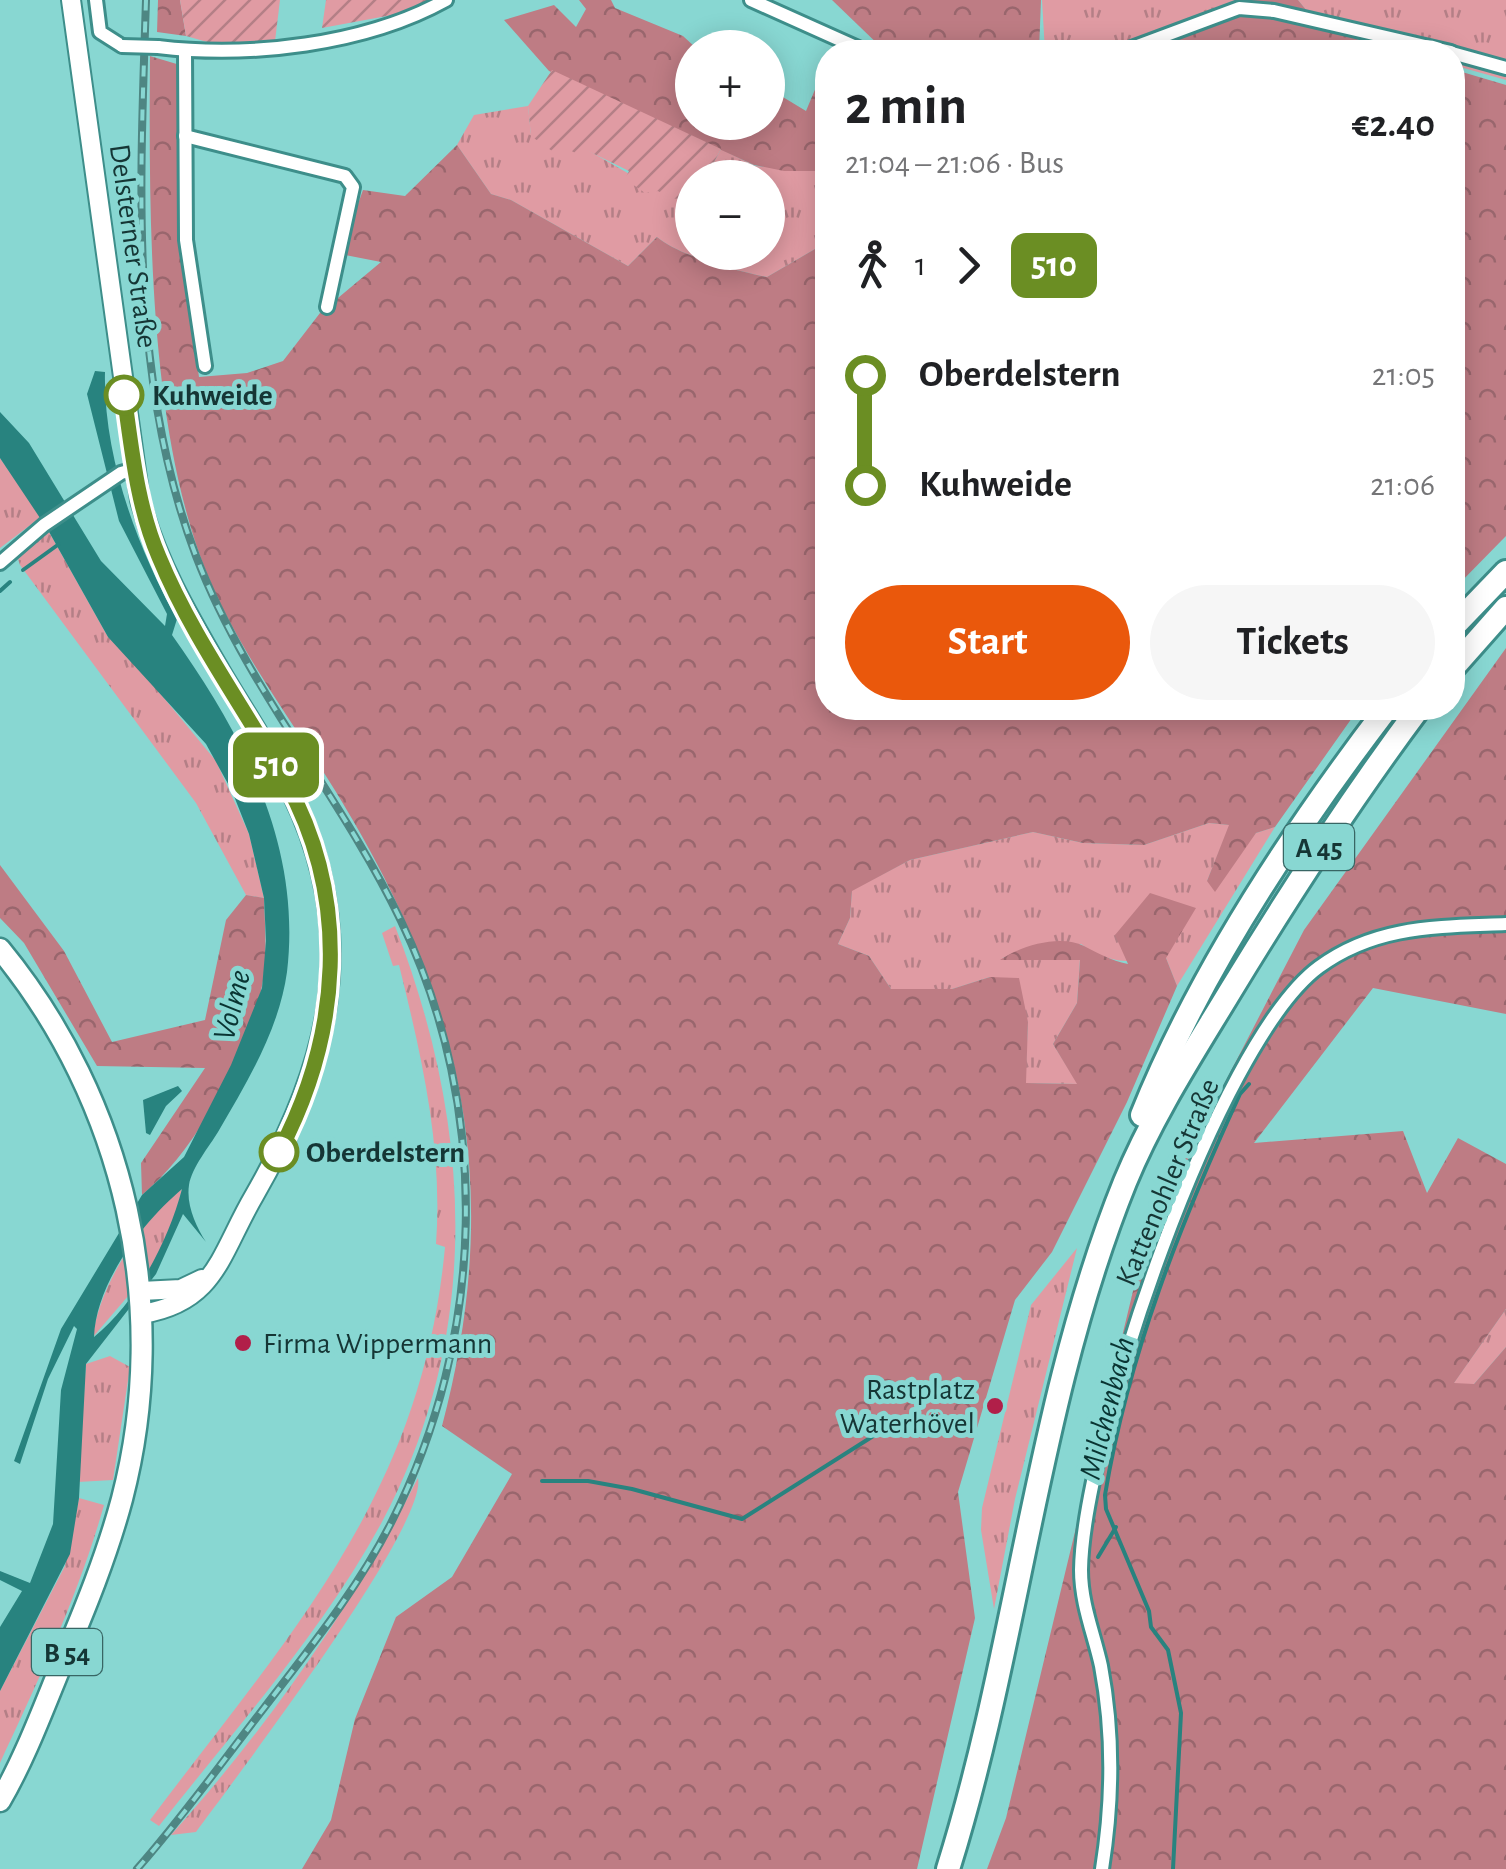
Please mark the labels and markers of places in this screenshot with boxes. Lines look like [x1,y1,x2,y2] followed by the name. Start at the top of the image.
[105,376,143,414] marker: Kuhweide
[152,381,273,411] place label: Kuhweide
[260,1133,298,1171] marker: Oberdelstern
[306,1138,465,1168] place label: Oberdelstern
[263,1329,492,1359] place label: Firma Wippermann
[232,1332,254,1354] marker: Firma Wippermann
[840,1375,975,1439] place label: Rastplatz Waterhövel
[984,1395,1006,1417] marker: Rastplatz Waterhövel

